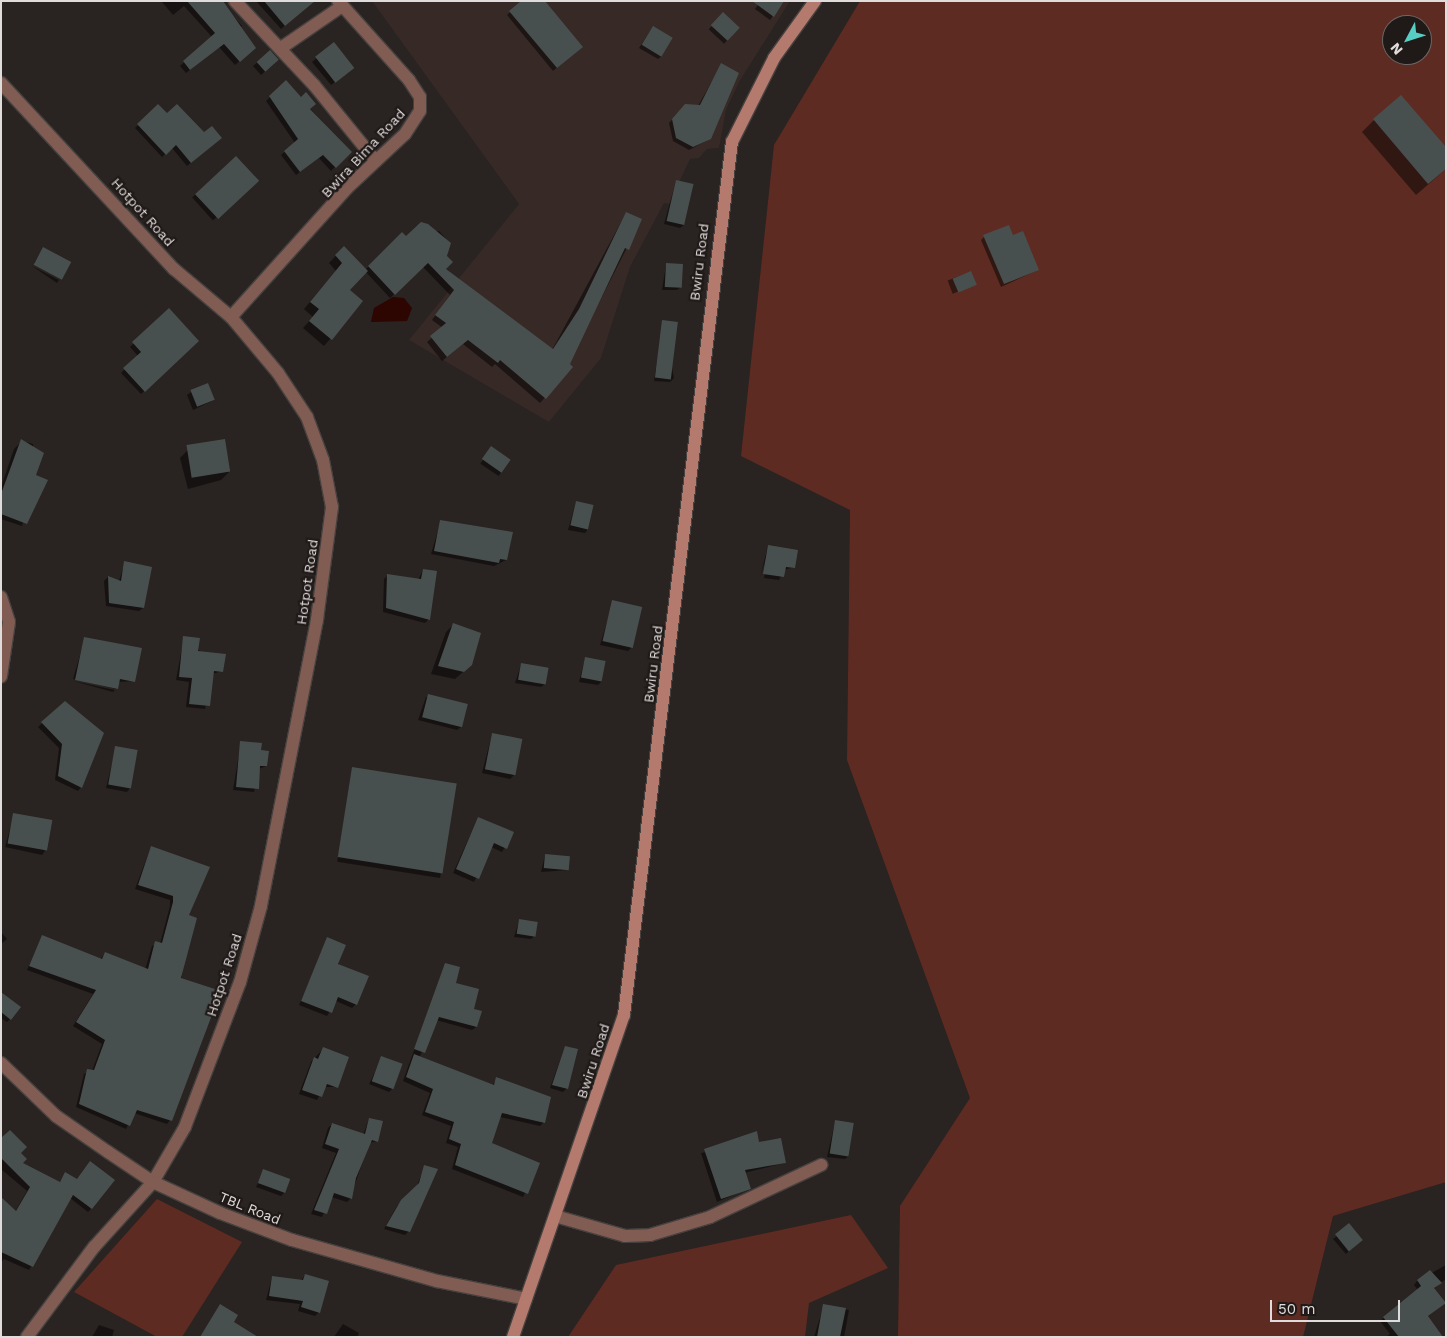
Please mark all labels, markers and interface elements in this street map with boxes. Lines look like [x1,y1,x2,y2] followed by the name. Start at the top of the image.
[1382,15,1432,65] north arrow
[1387,40,1406,58] text: N
[317,105,409,201] street label: Bwira Bima Road
[108,174,178,250] street label: Hotpot Road
[686,222,712,302] street label: Bwiru Road
[293,538,321,626] street label: Hotpot Road
[640,624,666,704] street label: Bwiru Road
[203,931,245,1019] street label: Hotpot Road
[573,1021,613,1101] street label: Bwiru Road
[217,1188,283,1228] street label: TBL Road
[1272,1290,1402,1322] scale bar
[1278,1300,1315,1318] text: 50 m

